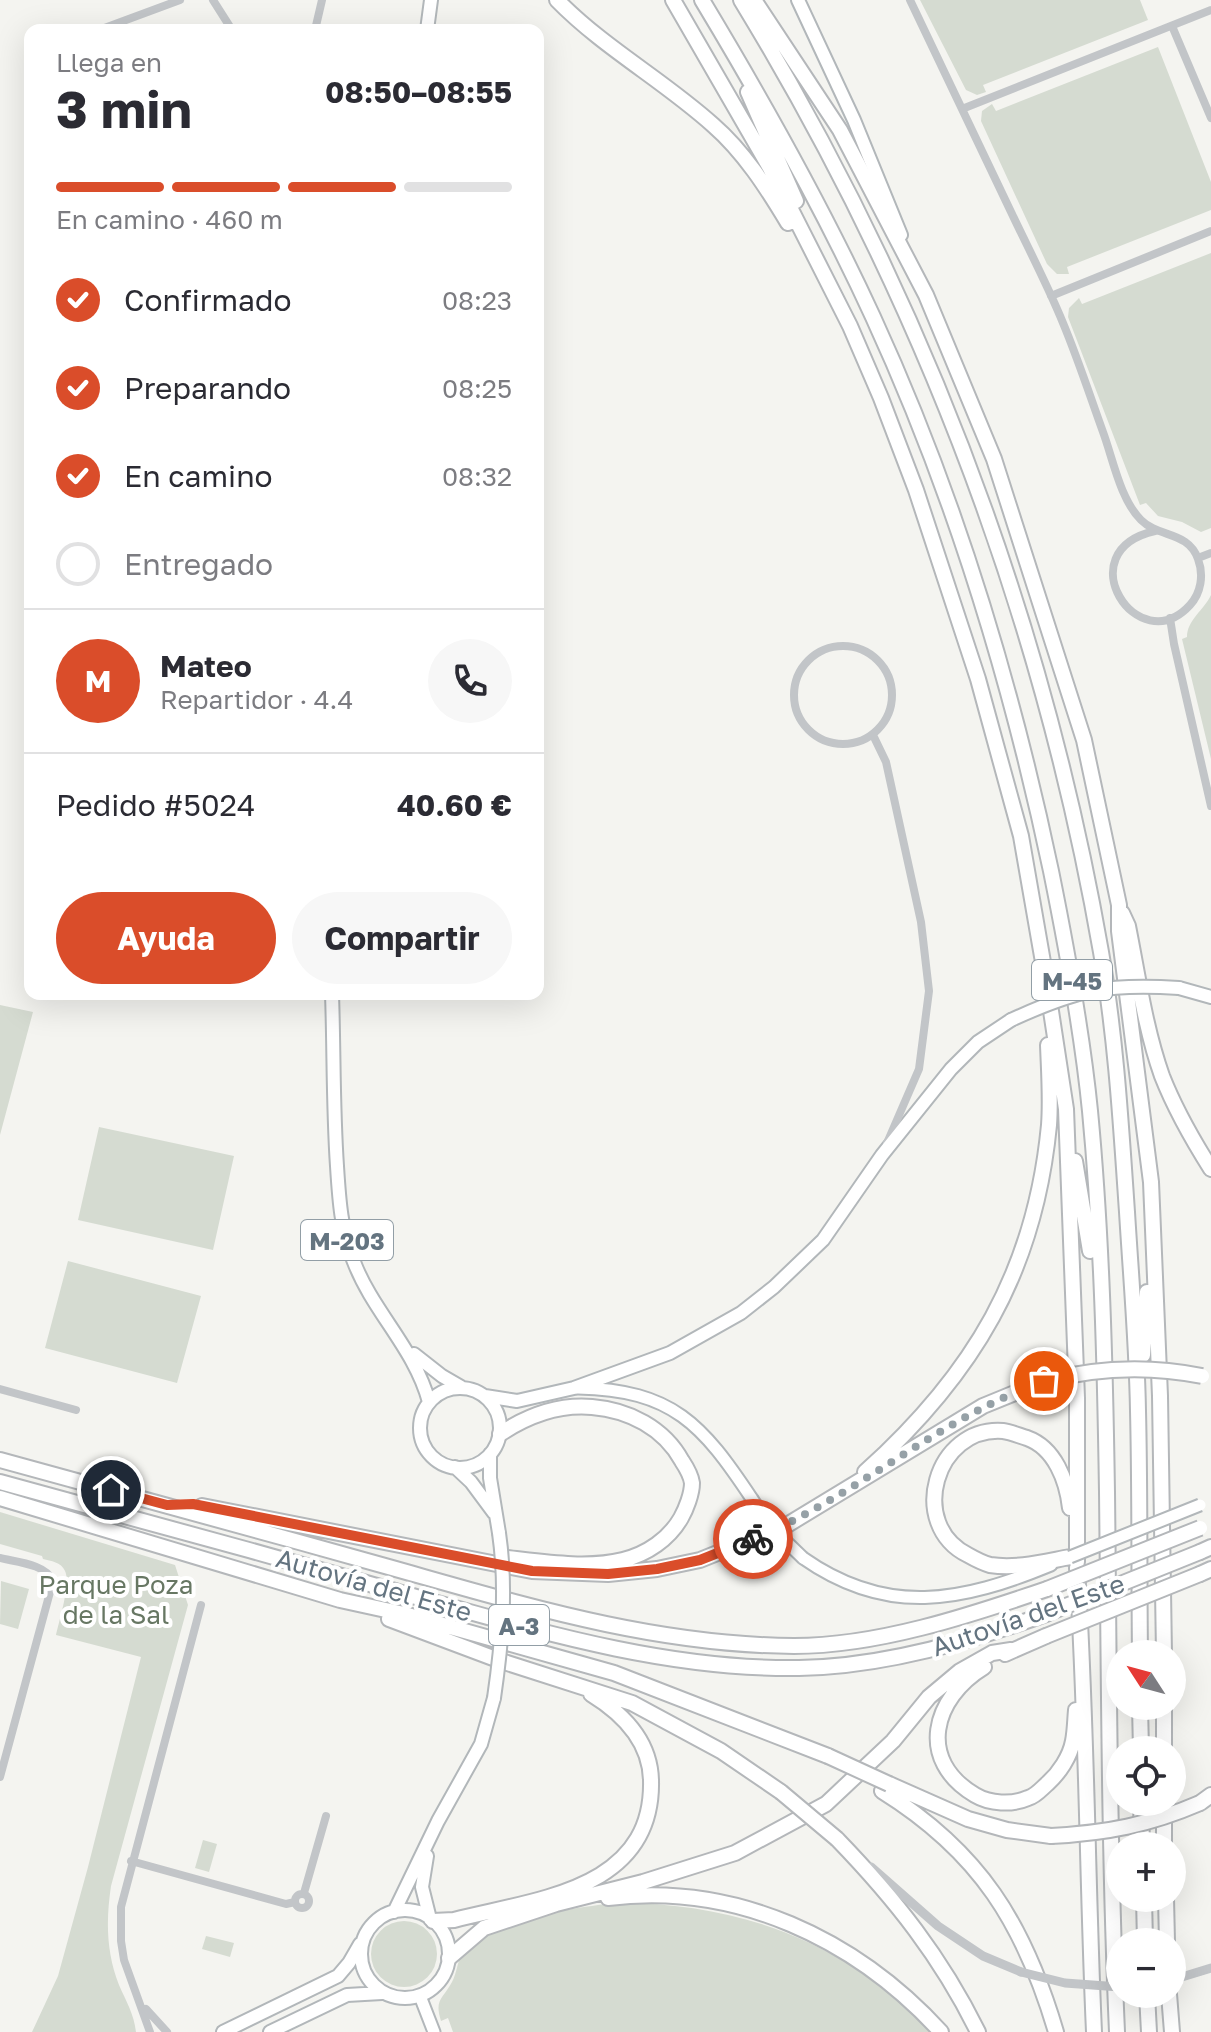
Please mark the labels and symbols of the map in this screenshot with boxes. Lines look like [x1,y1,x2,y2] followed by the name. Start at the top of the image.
[1032,960,1112,1000] road number: M-45
[301,1220,393,1260] road number: M-203
[1010,1347,1078,1415] pin
[77,1456,145,1524] pin
[713,1499,793,1579] courier
[273,1542,475,1628] street label: Autovía del Este
[928,1567,1128,1663] street label: Autovía del Este
[39,1569,193,1630] park label: Parque Poza de la Sal
[489,1605,549,1645] road number: A-3
[1106,1640,1186,1720] north arrow

